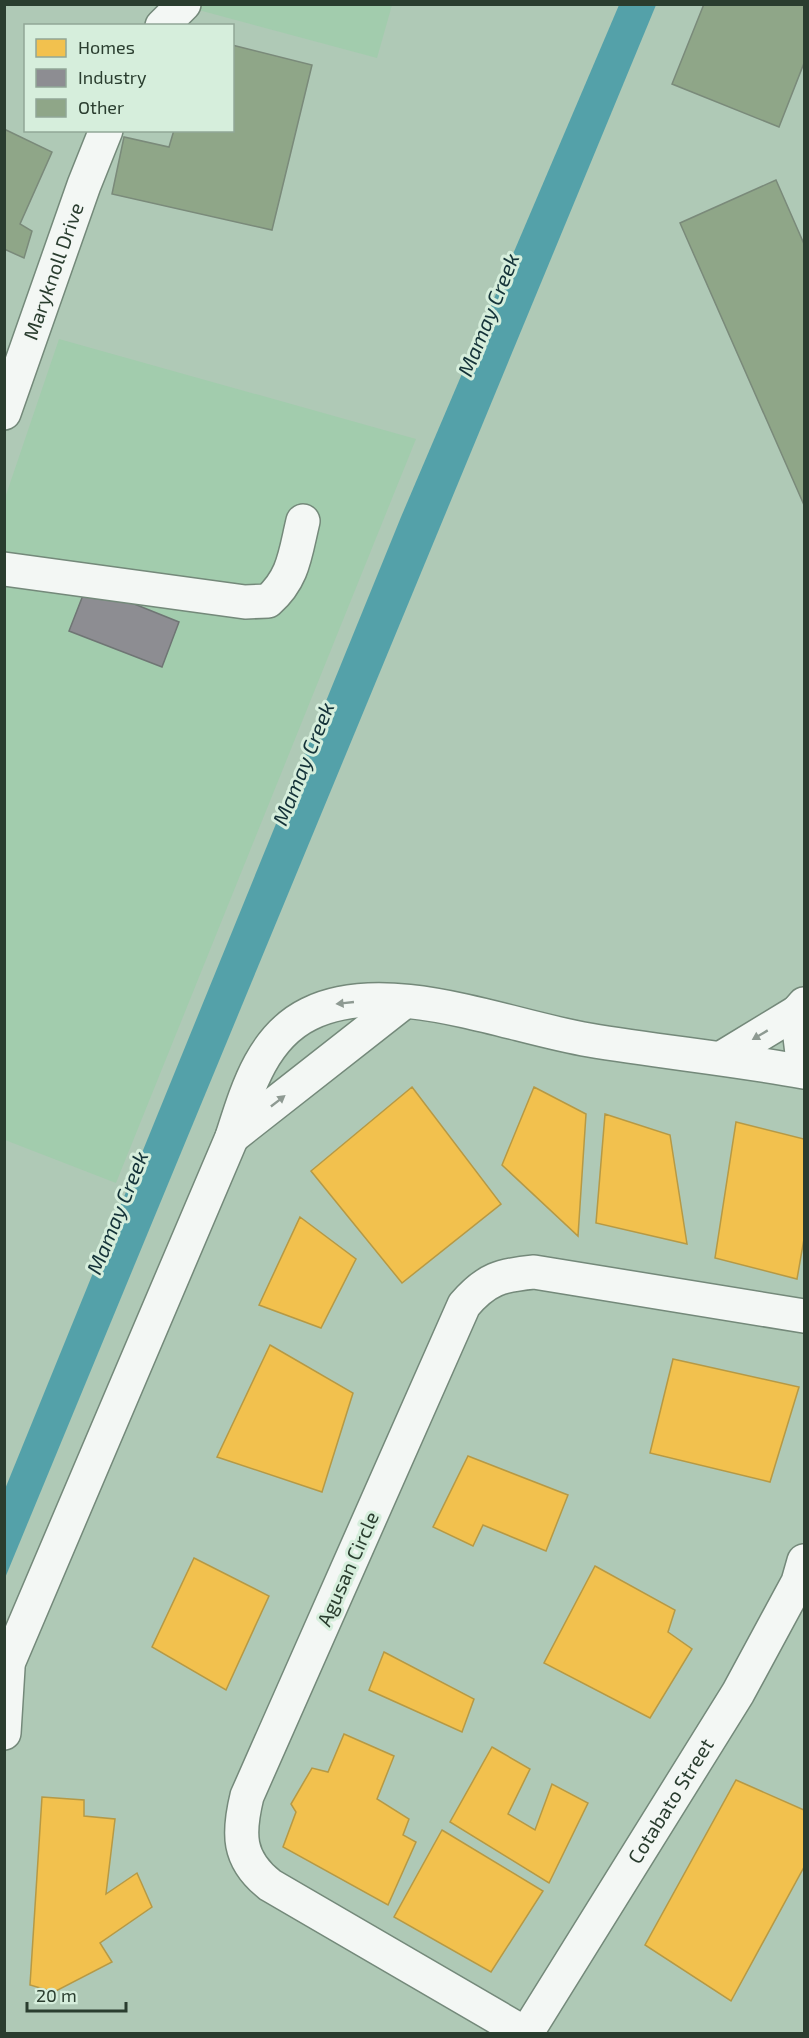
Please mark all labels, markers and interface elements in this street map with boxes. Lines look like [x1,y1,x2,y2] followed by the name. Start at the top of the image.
[24,24,234,132] legend
[78,36,135,58] text: Homes
[78,66,147,88] text: Industry
[78,96,124,118] text: Other
[18,199,88,343] street label: Maryknoll Drive
[452,249,525,380] water label: Mamay Creek
[267,698,340,829] water label: Mamay Creek
[336,998,355,1008] one-way arrow
[752,1029,768,1040] one-way arrow
[270,1094,286,1107] one-way arrow
[81,1147,154,1278] water label: Mamay Creek
[311,1508,383,1630] street label: Agusan Circle
[622,1733,718,1868] street label: Cotabato Street
[27,1975,126,2013] scale bar
[36,1984,77,2006] text: 20 m

